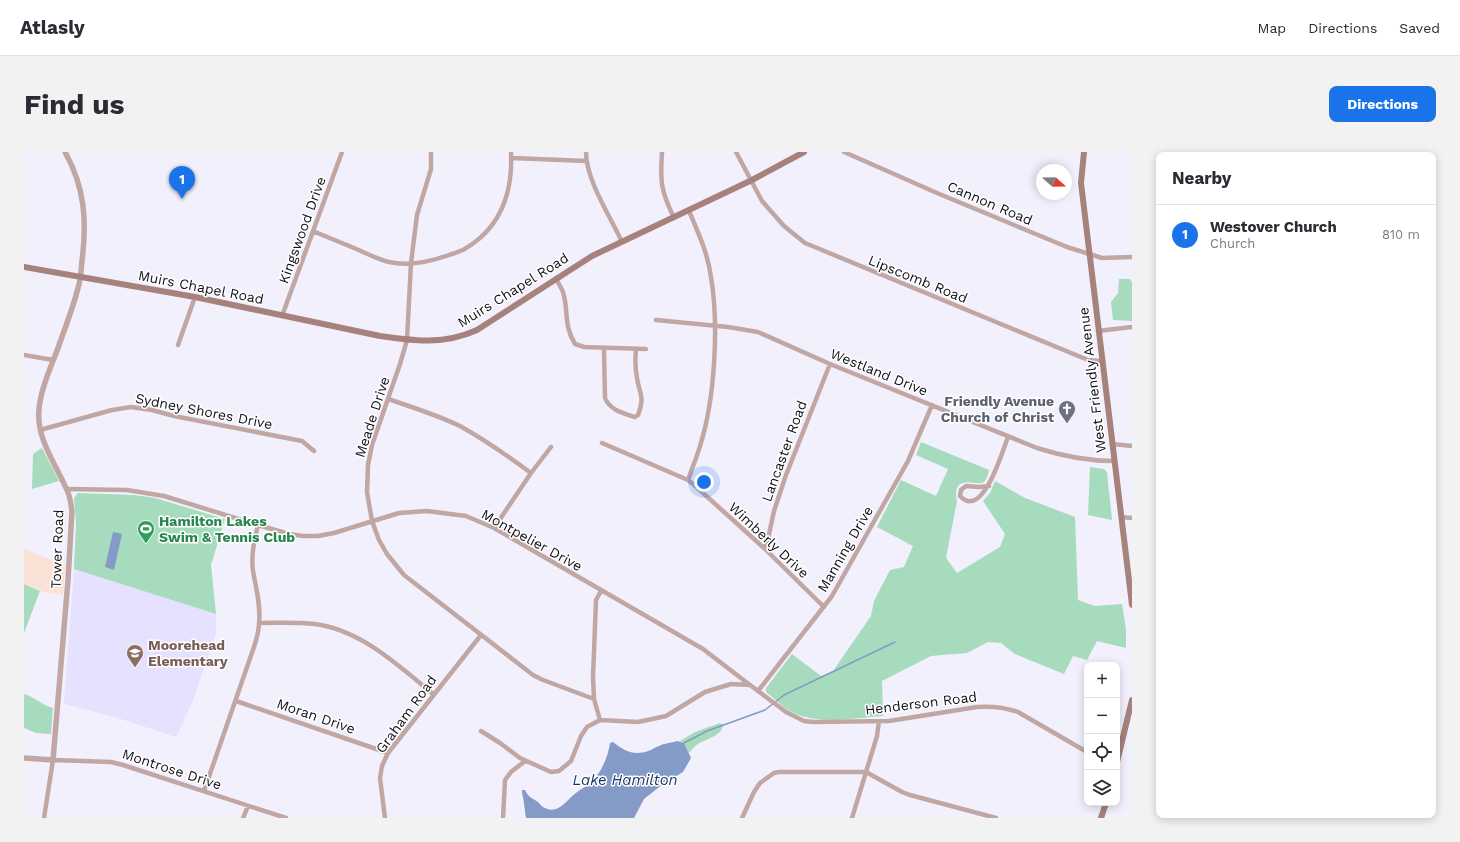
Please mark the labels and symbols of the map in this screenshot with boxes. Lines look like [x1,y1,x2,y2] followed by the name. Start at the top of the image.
[1036,164,1072,200] north arrow
[169,166,195,199] pin: 1
[275,174,329,286] street label: Kingswood Drive
[945,178,1035,228] street label: Cannon Road
[455,249,571,331] street label: Muirs Chapel Road
[866,252,970,306] street label: Lipscomb Road
[137,267,265,307] street label: Muirs Chapel Road
[1075,306,1109,454] street label: West Friendly Avenue
[828,345,930,399] street label: Westland Drive
[351,374,393,460] street label: Meade Drive
[134,390,274,432] street label: Sydney Shores Drive
[941,393,1054,425] place label: Friendly Avenue Church of Christ
[758,398,810,504] street label: Lancaster Road
[1057,399,1077,424] church icon: Friendly Avenue Church of Christ
[694,472,714,492] your location
[726,499,812,581] street label: Wimberly Drive
[814,503,876,595] street label: Manning Drive
[479,506,585,574] street label: Montpelier Drive
[48,509,66,589] street label: Tower Road
[159,513,295,545] place label: Hamilton Lakes Swim & Tennis Club
[136,519,156,544] sports icon: Hamilton Lakes Swim & Tennis Club
[148,637,228,669] place label: Moorehead Elementary
[125,643,145,668] school or university icon: Moorehead Elementary
[372,672,440,756] street label: Graham Road
[864,688,978,718] street label: Henderson Road
[275,695,357,737] street label: Moran Drive
[120,745,224,793] street label: Montrose Drive
[572,771,678,789] water label: Lake Hamilton

